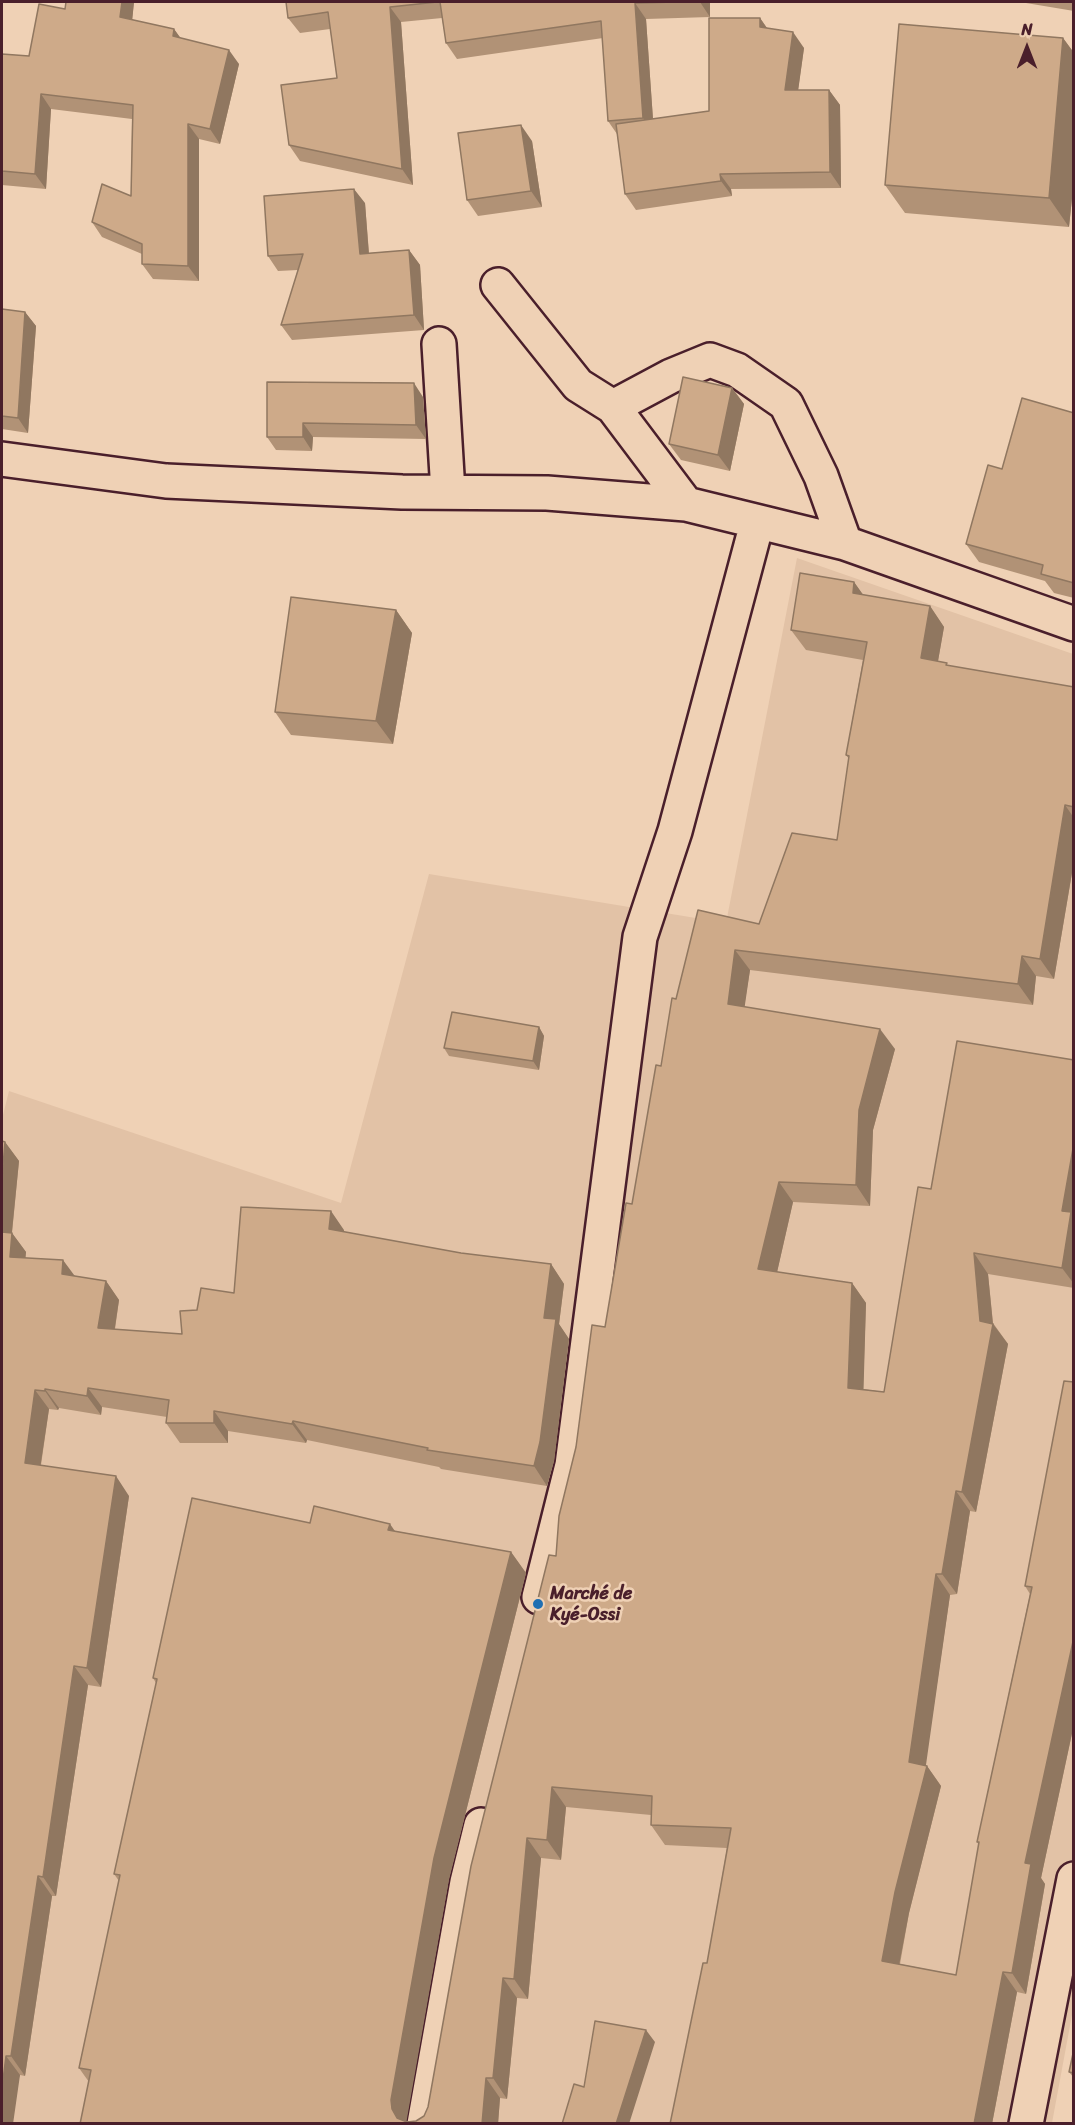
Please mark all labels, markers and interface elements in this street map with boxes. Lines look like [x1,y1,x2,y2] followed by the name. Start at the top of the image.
[1021,15,1033,44] text: N
[997,18,1057,78] north arrow
[550,1583,632,1626] place label: Marché de Kyé-Ossi
[531,1597,545,1611] marker: Marché de Kyé-Ossi

